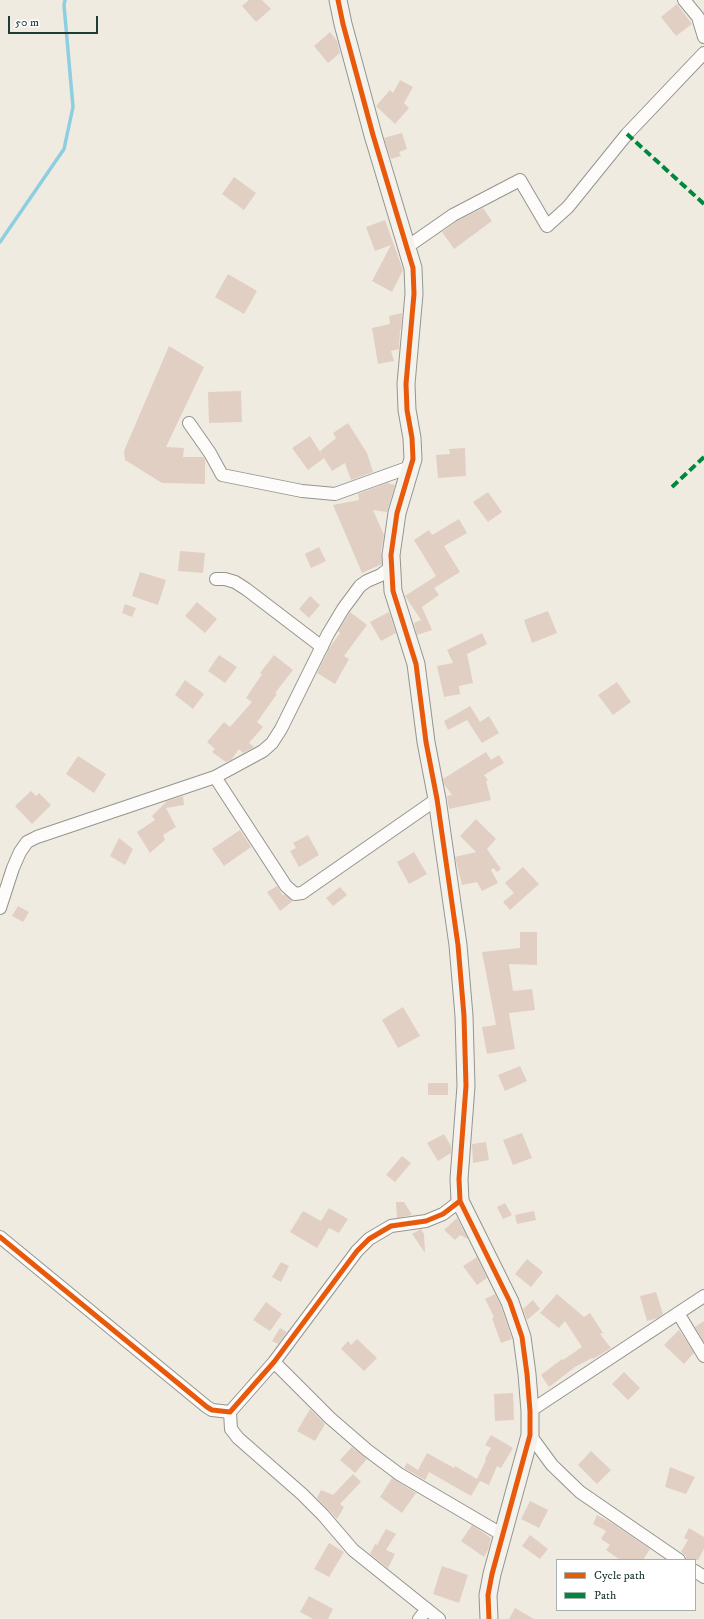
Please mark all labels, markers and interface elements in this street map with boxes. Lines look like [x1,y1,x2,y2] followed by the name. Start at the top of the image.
[10,8,100,34] scale bar
[15,15,39,30] text: 50 m
[556,1559,696,1611] legend
[594,1568,645,1583] text: Cycle path
[594,1588,616,1603] text: Path

